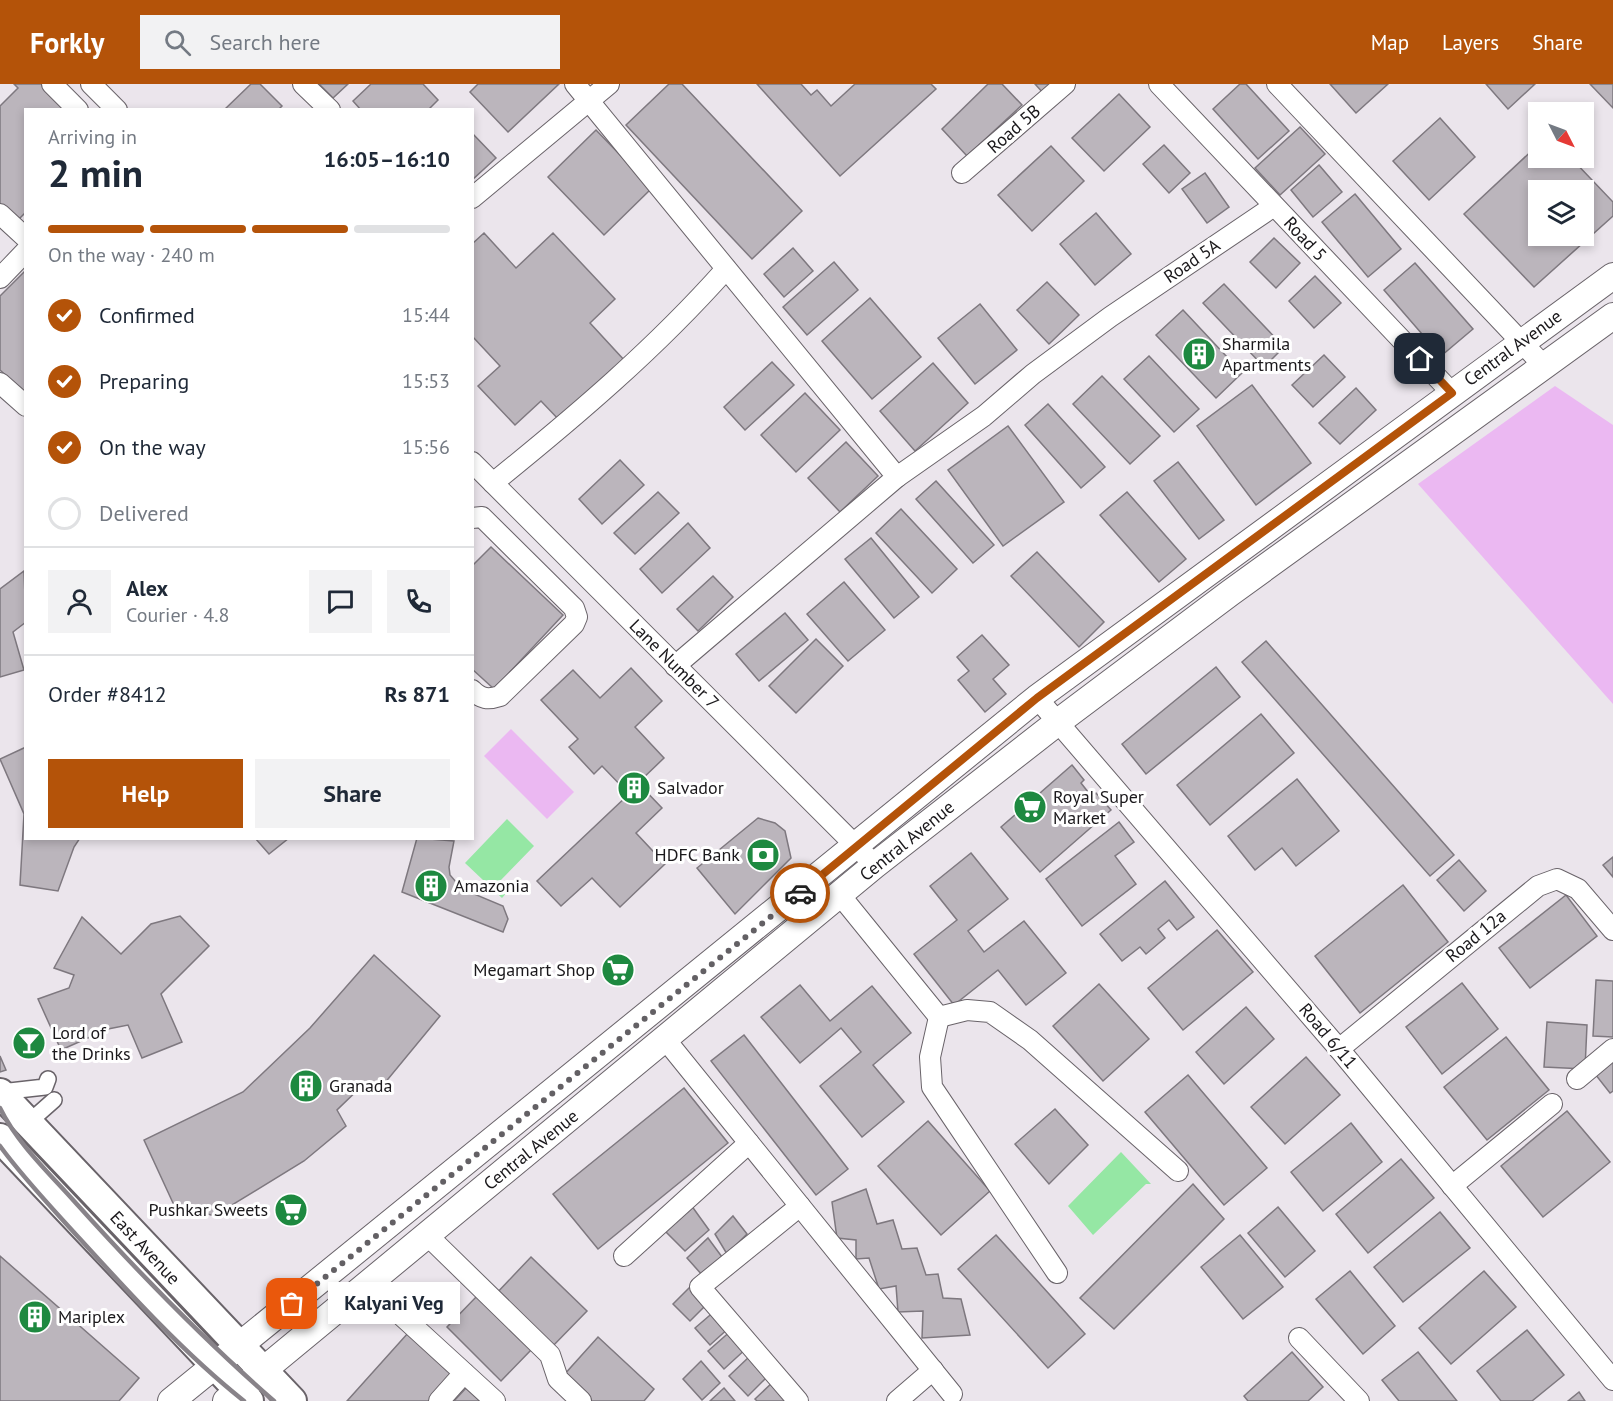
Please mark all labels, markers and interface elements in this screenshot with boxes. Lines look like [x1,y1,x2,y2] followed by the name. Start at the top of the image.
[140,15,560,69] search box
[30,24,104,61] text: Forkly
[161,26,194,59] icon: search
[209,28,320,56] text: Search here
[1371,29,1409,56] text: Map
[1442,29,1499,56] text: Layers
[1532,29,1583,56] text: Share
[982,99,1045,158] street label: Road 5B
[1528,102,1594,168] north arrow
[1528,102,1594,246] map controls
[48,124,137,150] text: Arriving in
[324,145,450,173] text: 16:05–16:10
[48,147,143,198] text: 2 min
[1528,180,1594,246] button: layers
[1279,212,1332,266] street label: Road 5
[1159,233,1225,288] street label: Road 5A
[48,242,215,268] text: On the way · 240 m
[48,299,81,332] icon: check
[99,301,195,329] text: Confirmed
[402,302,450,328] text: 15:44
[1459,304,1566,391] street label: Central Avenue
[1222,332,1311,376] place label: Sharmila Apartments
[1394,333,1445,384] pin
[1181,336,1217,372] building icon: Sharmila Apartments
[1403,342,1436,375] icon: home
[48,365,81,398] icon: check
[99,367,189,395] text: Preparing
[402,368,450,394] text: 15:53
[48,431,81,464] icon: check
[99,433,206,461] text: On the way
[402,434,450,460] text: 15:56
[99,499,189,527] text: Delivered
[48,570,111,633] button: person
[309,570,372,633] button: chat
[387,570,450,633] button: phone
[126,574,168,602] text: Alex
[126,602,229,628] text: Courier · 4.8
[625,614,724,713] street label: Lane Number 7
[48,680,167,708] text: Order #8412
[384,680,450,708] text: Rs 871
[48,759,243,828] button: Help
[255,759,450,828] button: Share
[616,770,652,806] building icon: Salvador
[657,776,724,799] place label: Salvador
[1053,785,1144,829] place label: Royal Super Market
[1012,789,1048,825] supermarket icon: Royal Super Market
[855,795,959,886] street label: Central Avenue
[745,837,781,873] bank icon: HDFC Bank
[655,843,740,866] place label: HDFC Bank
[770,863,830,923] courier
[413,868,449,904] building icon: Amazonia
[454,874,529,897] place label: Amazonia
[784,877,817,910] icon: car
[1441,904,1511,967] street label: Road 12a
[600,952,636,988] supermarket icon: Megamart Shop
[473,958,595,981] place label: Megamart Shop
[1294,998,1362,1073] street label: Road 6/11
[52,1021,131,1065] place label: Lord of the Drinks
[11,1025,47,1061] bar icon: Lord of the Drinks
[288,1068,324,1104] building icon: Granada
[329,1074,392,1097] place label: Granada
[479,1104,583,1195] street label: Central Avenue
[273,1192,309,1228] supermarket icon: Pushkar Sweets
[149,1198,268,1221] place label: Pushkar Sweets
[105,1206,185,1289] street label: East Avenue
[266,1278,317,1329] pin
[328,1283,460,1325] callout: Kalyani Veg
[275,1287,308,1320] icon: bag
[344,1290,444,1316] text: Kalyani Veg
[17,1299,53,1335] building icon: Mariplex
[58,1305,125,1328] place label: Mariplex

